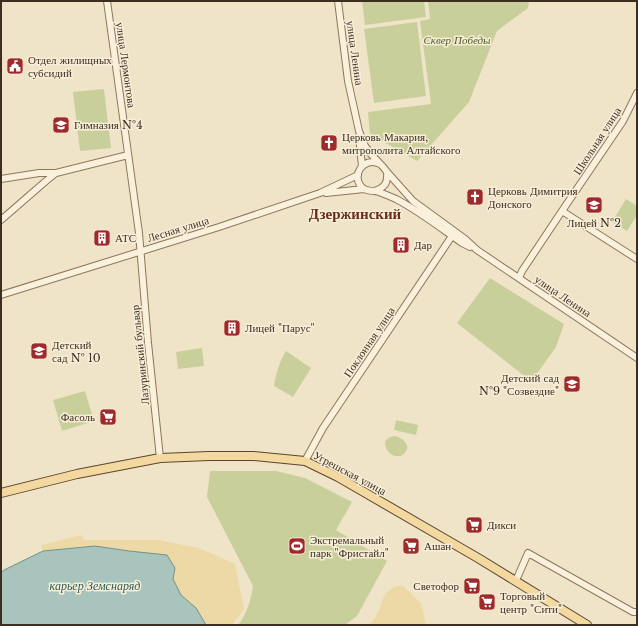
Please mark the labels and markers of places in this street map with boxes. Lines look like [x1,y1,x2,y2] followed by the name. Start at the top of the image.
[28,53,112,80] place label: Отдел жилищных субсидий
[5,56,25,76] public building icon: Отдел жилищных субсидий
[51,115,71,135] school or university icon: Гимназия №4
[74,118,143,132] place label: Гимназия №4
[342,130,461,157] place label: Церковь Макария, митрополита Алтайского
[319,133,339,153] church icon: Церковь Макария, митрополита Алтайского
[488,184,578,211] place label: Церковь Димитрия Донского
[465,187,485,207] church icon: Церковь Димитрия Донского
[584,195,604,215] school or university icon: Лицей №2
[567,216,621,230] place label: Лицей №2
[92,228,112,248] building icon: АТС
[115,231,136,245] place label: АТС
[391,235,411,255] building icon: Дар
[414,238,432,252] place label: Дар
[222,318,242,338] building icon: Лицей "Парус"
[245,321,315,335] place label: Лицей "Парус"
[52,338,101,365] place label: Детский сад № 10
[29,341,49,361] school or university icon: Детский сад № 10
[479,371,559,398] place label: Детский сад №9 "Созвездие"
[562,374,582,394] school or university icon: Детский сад №9 "Созвездие"
[98,407,118,427] supermarket icon: Фасоль
[61,410,95,424] place label: Фасоль
[464,515,484,535] supermarket icon: Дикси
[487,518,516,532] place label: Дикси
[310,533,389,560] place label: Экстремальный парк "Фристайл"
[287,536,307,556] sports icon: Экстремальный парк "Фристайл"
[401,536,421,556] supermarket icon: Ашан
[424,539,451,553] place label: Ашан
[462,576,482,596] supermarket icon: Светофор
[413,579,459,593] place label: Светофор
[500,589,562,616] place label: Торговый центр "Сити"
[477,592,497,612] supermarket icon: Торговый центр "Сити"

